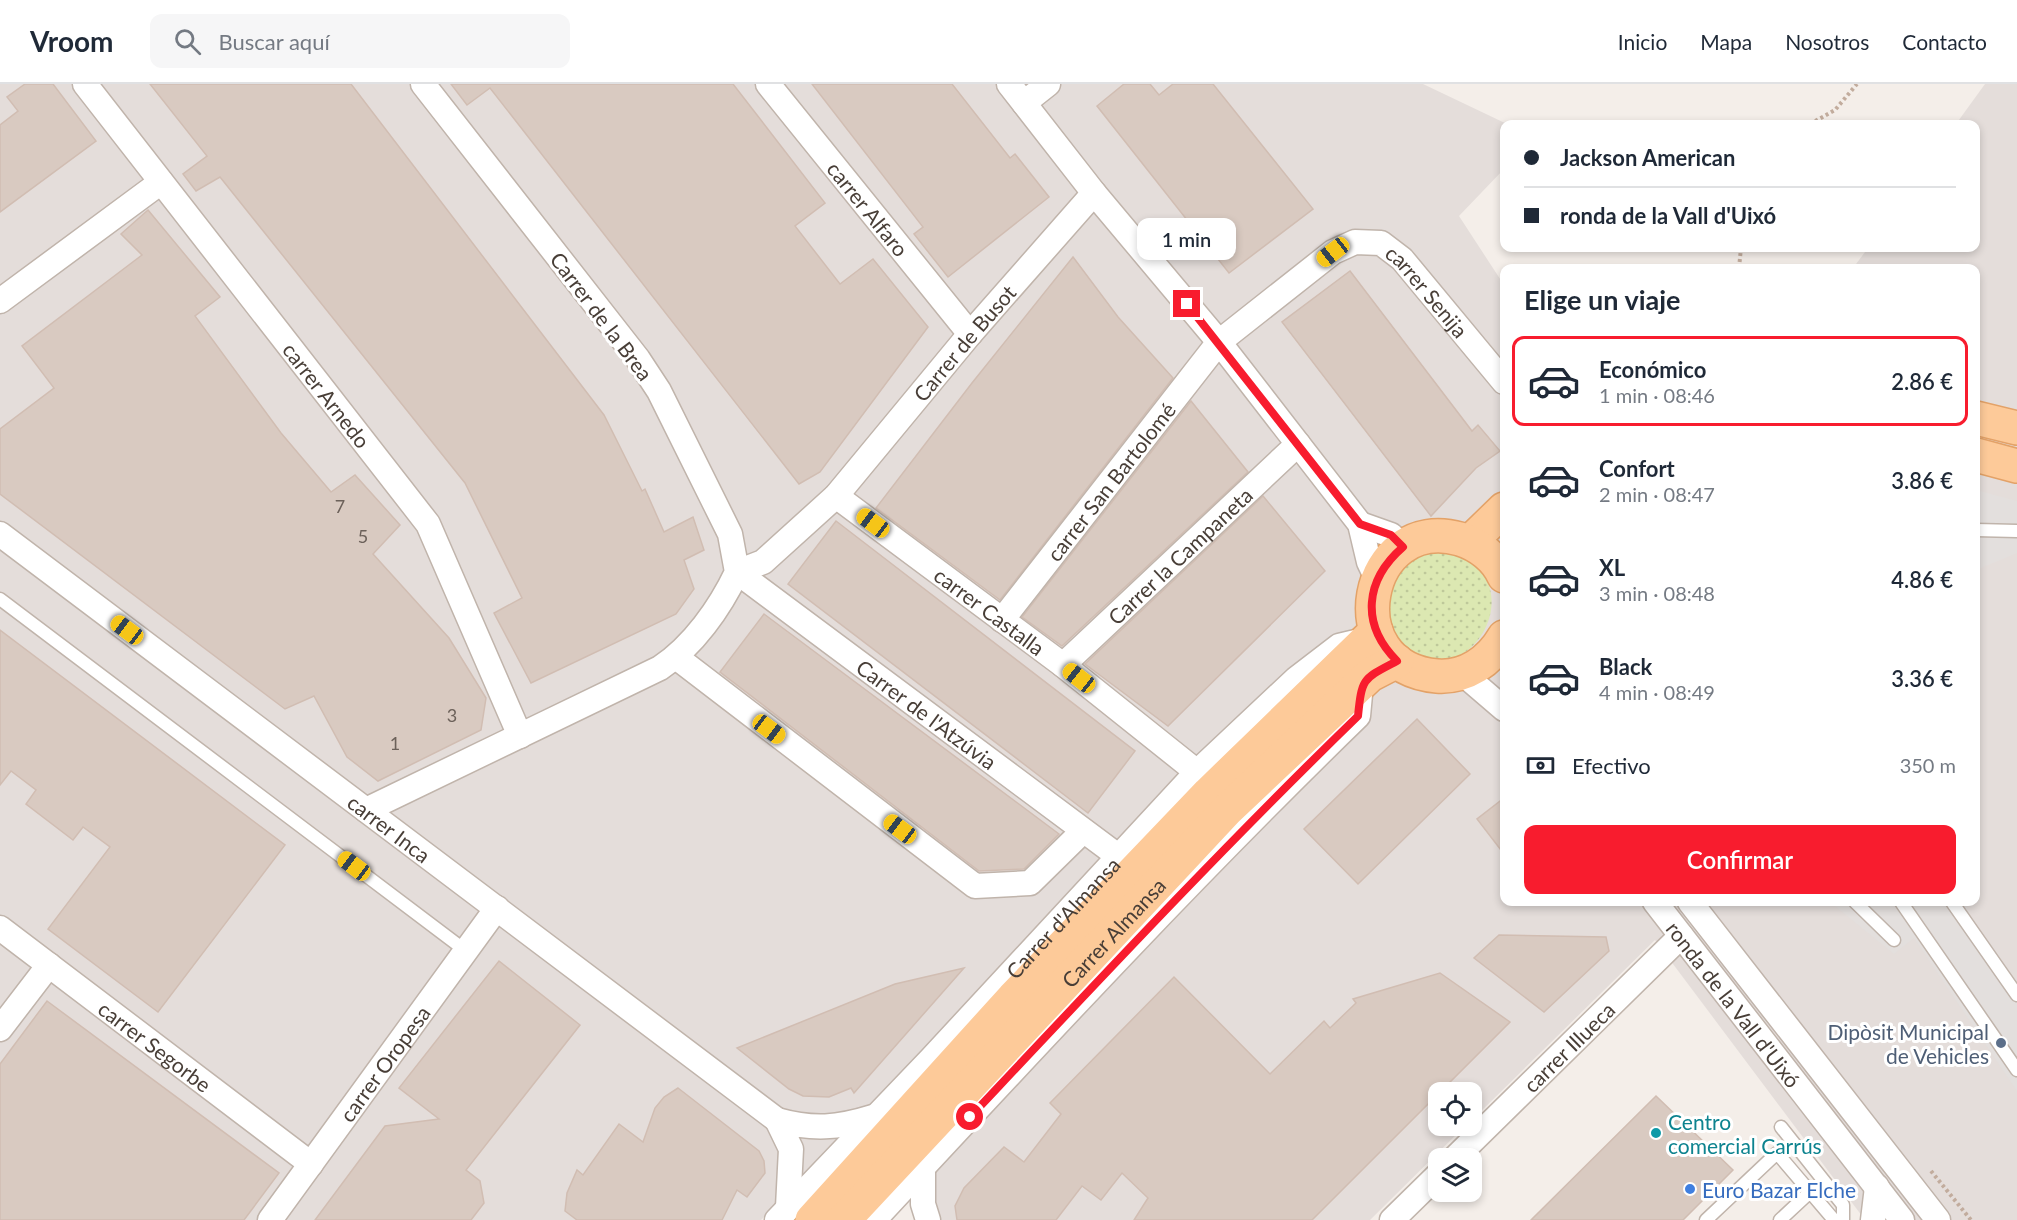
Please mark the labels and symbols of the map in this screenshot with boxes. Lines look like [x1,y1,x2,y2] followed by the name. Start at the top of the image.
[823,156,914,261] street label: carrer Alfaro
[1138,217,1236,259] callout: 1 min
[1313,234,1353,270] car
[1381,239,1474,342] street label: carrer Senija
[546,247,658,385] street label: Carrer de la Brea
[908,279,1021,406] street label: Carrer de Busot
[1173,290,1200,317] route end
[278,337,376,452] street label: carrer Arnedo
[1041,397,1180,565] street label: carrer San Bartolomé
[1102,482,1257,629] street label: Carrer la Campaneta
[335,495,345,517] house number: 7
[853,505,893,541] car
[358,525,368,547] house number: 5
[930,562,1050,660] street label: carrer Castalla
[107,612,147,648] car
[852,653,1002,774] street label: Carrer de l'Atzúvia
[1059,660,1099,696] car
[447,704,457,726] house number: 3
[749,711,789,747] car
[390,732,400,754] house number: 1
[343,789,436,867] street label: carrer Inca
[880,811,920,847] car
[334,848,374,884] car
[1000,852,1125,983] street label: Carrer d'Almansa
[1056,872,1170,992] street label: Carrer Almansa
[1662,916,1806,1092] street label: ronda de la Vall d'Uixó
[94,995,217,1097] street label: carrer Segorbe
[1518,996,1619,1097] street label: carrer Illueca
[334,1000,435,1126] street label: carrer Oropesa
[1827,1019,1989,1068] place label: Dipòsit Municipal de Vehicles
[1994,1036,2008,1050] marker: Dipòsit Municipal de Vehicles
[956,1103,983,1130] route start
[1668,1109,1822,1158] place label: Centro comercial Carrús
[1649,1126,1663,1140] marker: Centro comercial Carrús
[1702,1177,1856,1202] place label: Euro Bazar Elche
[1683,1182,1697,1196] marker: Euro Bazar Elche

